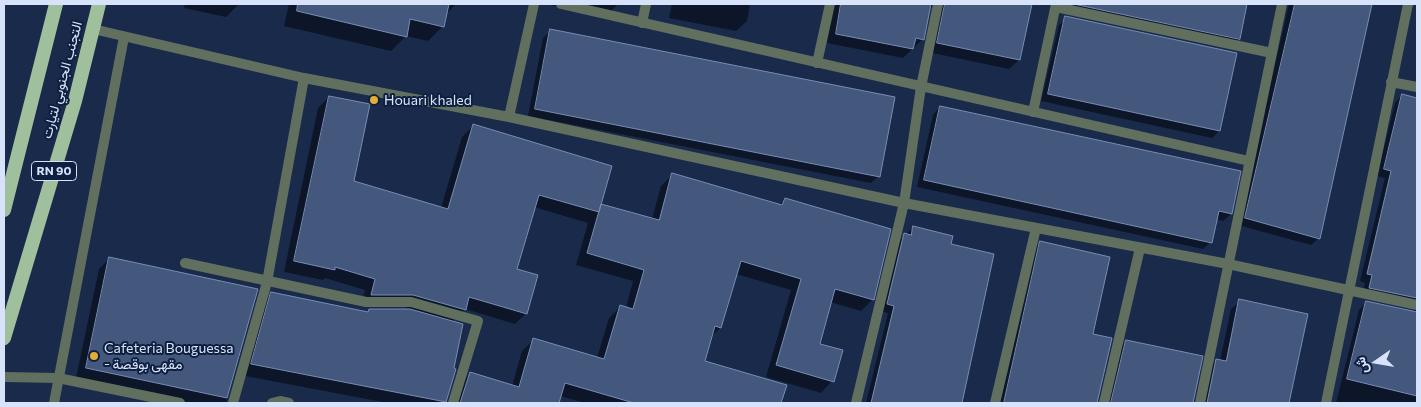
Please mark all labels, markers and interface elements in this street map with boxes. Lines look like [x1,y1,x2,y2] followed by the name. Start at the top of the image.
[38,19,86,141] street label: التجنب الجنوبي لتيارت
[384,92,472,108] place label: Houari khaled
[368,94,380,106] marker: Houari khaled
[32,162,76,180] road number: RN 90
[1351,337,1401,387] north arrow
[104,340,234,372] place label: Cafeteria Bouguessa - مقهى بوقصة
[88,350,100,362] marker: Cafeteria Bouguessa - مقهى بوقصة
[1351,355,1371,376] text: ش

